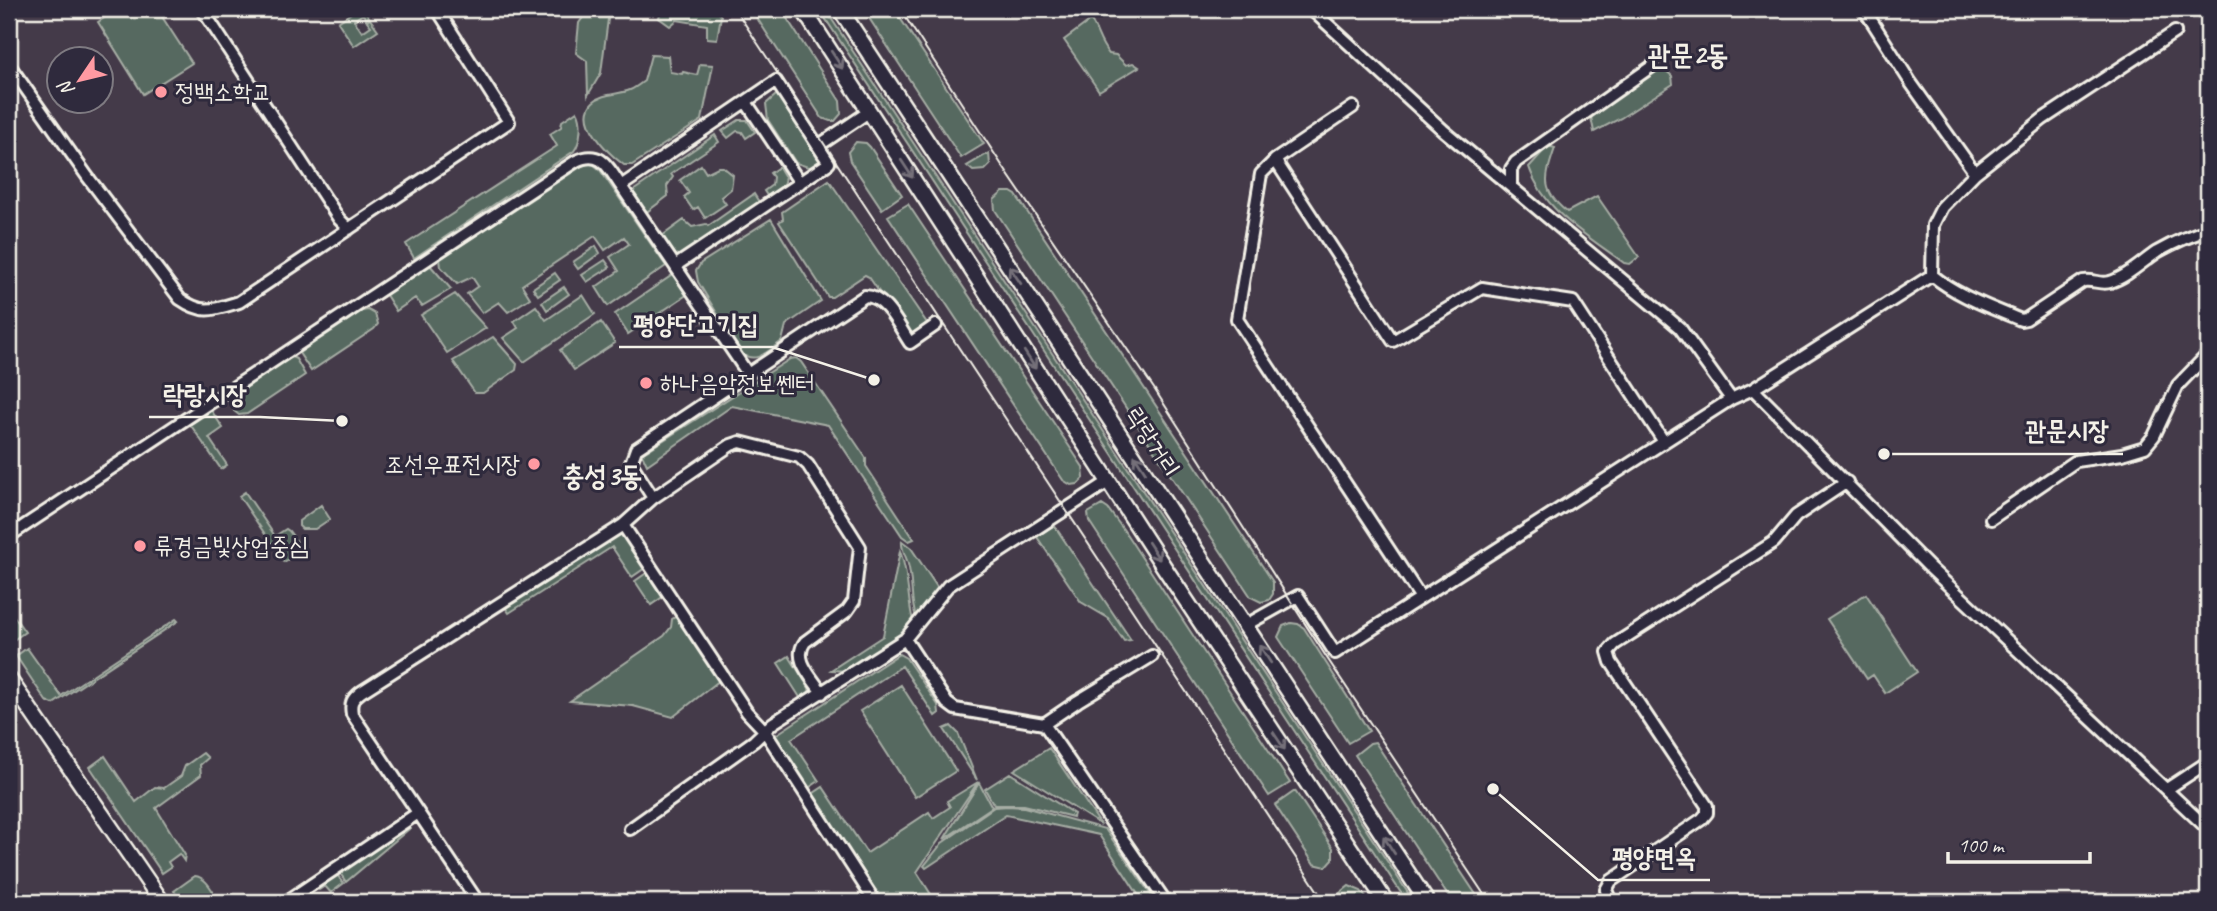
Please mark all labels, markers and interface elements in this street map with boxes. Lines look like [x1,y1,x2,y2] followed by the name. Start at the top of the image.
[1648,37,1728,72] district label: 관문2동
[46,46,116,116] north arrow
[830,50,844,69] one-way arrow
[52,75,80,101] text: N
[175,77,272,107] place label: 정백소학교
[153,84,169,100] marker: 정백소학교
[900,158,914,178] one-way arrow
[1008,265,1022,285] one-way arrow
[619,300,772,347] callout: 평양단고기집
[633,308,759,341] text: 평양단고기집
[1023,350,1037,369] one-way arrow
[660,368,815,398] place label: 하나음악정보쎈터
[149,370,260,417] callout: 락랑시장
[638,375,654,391] marker: 하나음악정보쎈터
[163,378,247,411] text: 락랑시장
[1119,401,1187,483] street label: 락랑거리
[2011,407,2123,454] callout: 관문시장
[2025,414,2109,447] text: 관문시장
[385,449,520,479] place label: 조선우표전시장
[1133,455,1147,475] one-way arrow
[526,456,542,472] marker: 조선우표전시장
[562,458,642,493] district label: 충성3동
[154,531,309,561] place label: 류경금빛상업중심
[132,538,148,554] marker: 류경금빛상업중심
[1146,541,1161,560] one-way arrow
[1258,645,1272,665] one-way arrow
[1272,731,1286,750] one-way arrow
[1948,820,2089,864] scale bar
[1958,832,2005,858] text: 100 m
[1598,833,1710,880] callout: 평양면옥
[1382,836,1397,855] one-way arrow
[1612,841,1696,874] text: 평양면옥

